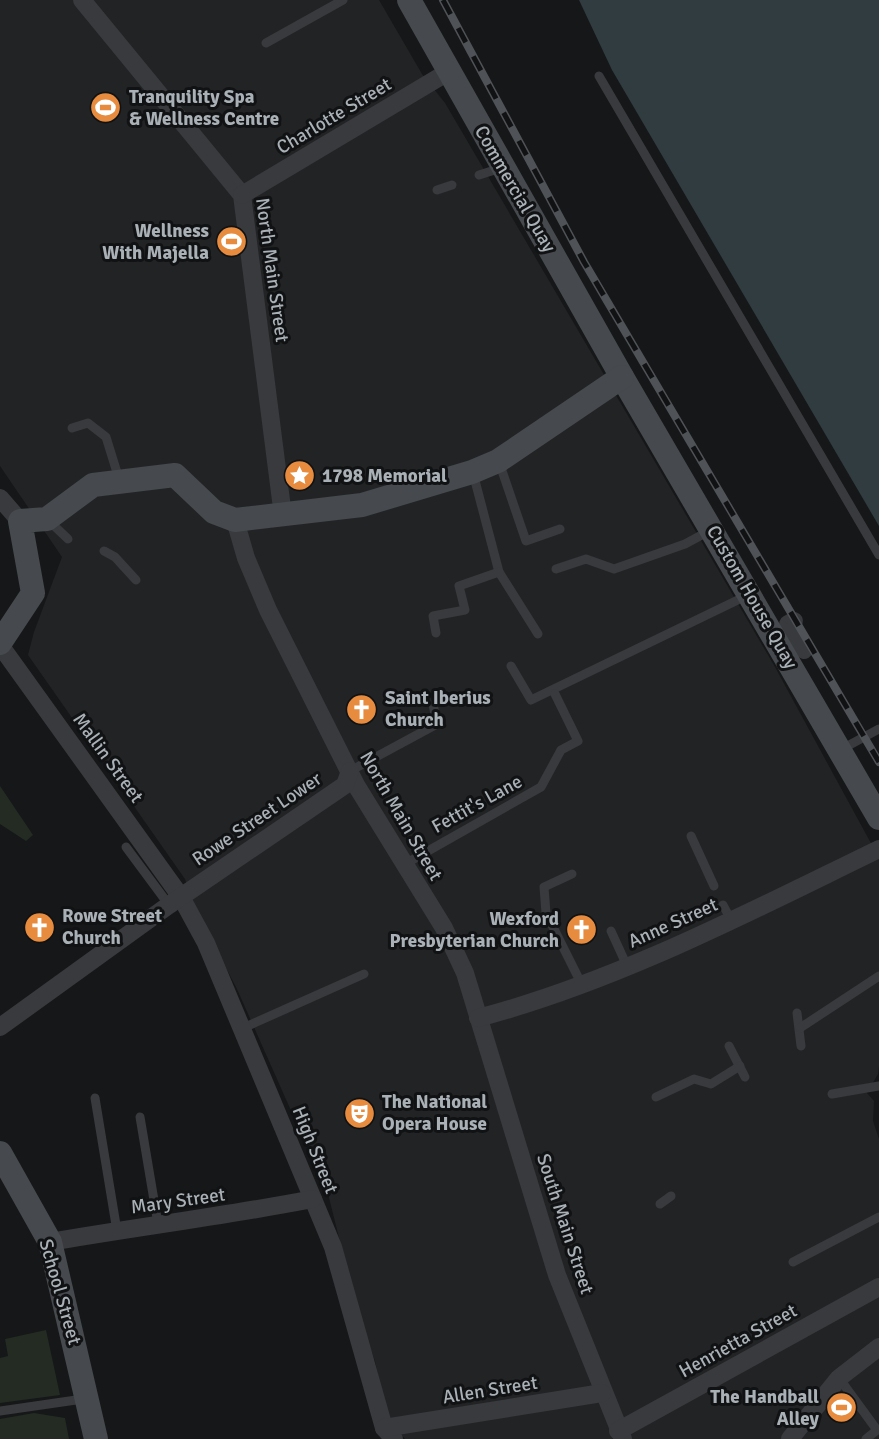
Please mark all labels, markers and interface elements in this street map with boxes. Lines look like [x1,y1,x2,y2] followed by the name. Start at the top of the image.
[272,72,396,160] street label: Charlotte Street
[129,85,279,131] place label: Tranquility Spa & Wellness Centre
[89,91,123,125] sports icon: Tranquility Spa & Wellness Centre
[469,121,561,257] street label: Commercial Quay
[250,196,294,344] street label: North Main Street
[102,219,209,265] place label: Wellness With Majella
[215,225,249,259] sports icon: Wellness With Majella
[282,459,316,493] place icon: 1798 Memorial
[322,464,447,488] place label: 1798 Memorial
[701,521,803,673] street label: Custom House Quay
[385,686,491,732] place label: Saint Iberius Church
[345,692,379,726] church icon: Saint Iberius Church
[67,708,149,808] street label: Mallin Street
[354,747,448,885] street label: North Main Street
[188,767,326,871] street label: Rowe Street Lower
[428,769,526,839] street label: Fettit's Lane
[624,892,722,953] street label: Anne Street
[62,904,162,950] place label: Rowe Street Church
[390,907,559,953] place label: Wexford Presbyterian Church
[22,910,56,944] church icon: Rowe Street Church
[565,913,599,947] church icon: Wexford Presbyterian Church
[382,1090,487,1136] place label: The National Opera House
[342,1096,376,1130] theatre icon: The National Opera House
[287,1103,343,1197] street label: High Street
[531,1151,599,1298] street label: South Main Street
[129,1182,227,1219] street label: Mary Street
[33,1236,87,1348] street label: School Street
[675,1299,802,1383] street label: Henrietta Street
[441,1371,540,1409] street label: Allen Street
[710,1385,820,1431] place label: The Handball Alley
[825,1391,859,1425] sports icon: The Handball Alley

